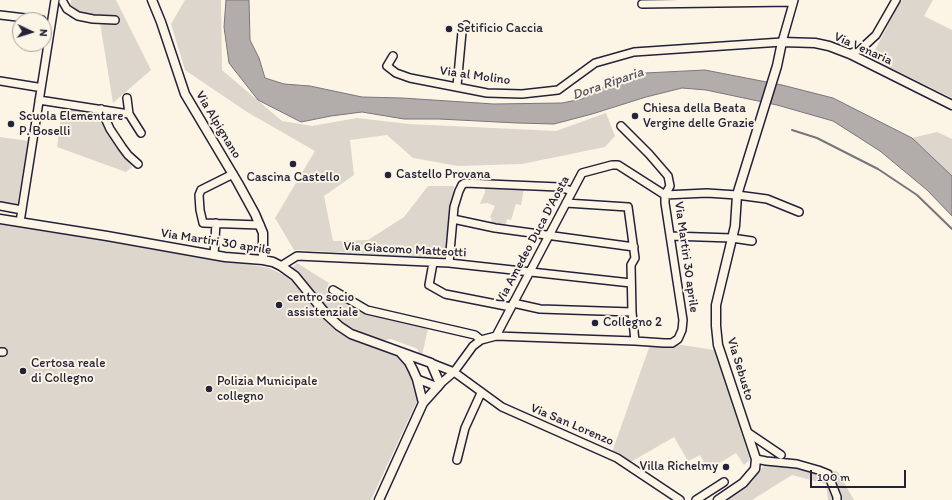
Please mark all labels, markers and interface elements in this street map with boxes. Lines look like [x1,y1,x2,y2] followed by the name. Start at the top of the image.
[12,12,52,52] north arrow
[457,21,543,37] place label: Setificio Caccia
[444,24,454,34] marker: Setificio Caccia
[37,29,50,37] text: N
[831,29,895,69] street label: Via Venaria
[439,63,511,89] street label: Via al Molino
[570,64,646,104] water label: Dora Riparia
[192,88,244,162] street label: Via Alpignano
[643,101,754,132] place label: Chiesa della Beata Vergine delle Grazie
[19,109,123,140] place label: Scuola Elementare P. Boselli
[630,111,640,121] marker: Chiesa della Beata Vergine delle Grazie
[6,119,16,129] marker: Scuola Elementare P. Boselli
[288,159,298,169] marker: Cascina Castello
[396,167,491,183] place label: Castello Provana
[246,170,340,186] place label: Cascina Castello
[383,170,393,180] marker: Castello Provana
[493,173,573,307] street label: Via Amedeo Duca D'Aosta
[670,201,702,313] street label: Via Martiri 30 aprile
[160,226,272,258] street label: Via Martiri 30 aprile
[343,239,467,261] street label: Via Giacomo Matteotti
[287,290,358,321] place label: centro socio assistenziale
[274,300,284,310] marker: centro socio assistenziale
[603,315,662,331] place label: Collegno 2
[590,318,600,328] marker: Collegno 2
[723,336,757,402] street label: Via Sebusto
[31,356,105,387] place label: Certosa reale di Collegno
[18,366,28,376] marker: Certosa reale di Collegno
[217,374,317,405] place label: Polizia Municipale collegno
[204,384,214,394] marker: Polizia Municipale collegno
[528,400,616,450] street label: Via San Lorenzo
[640,459,718,475] place label: Villa Richelmy
[721,462,731,472] marker: Villa Richelmy
[812,462,908,488] scale bar
[817,470,850,484] text: 100 m

